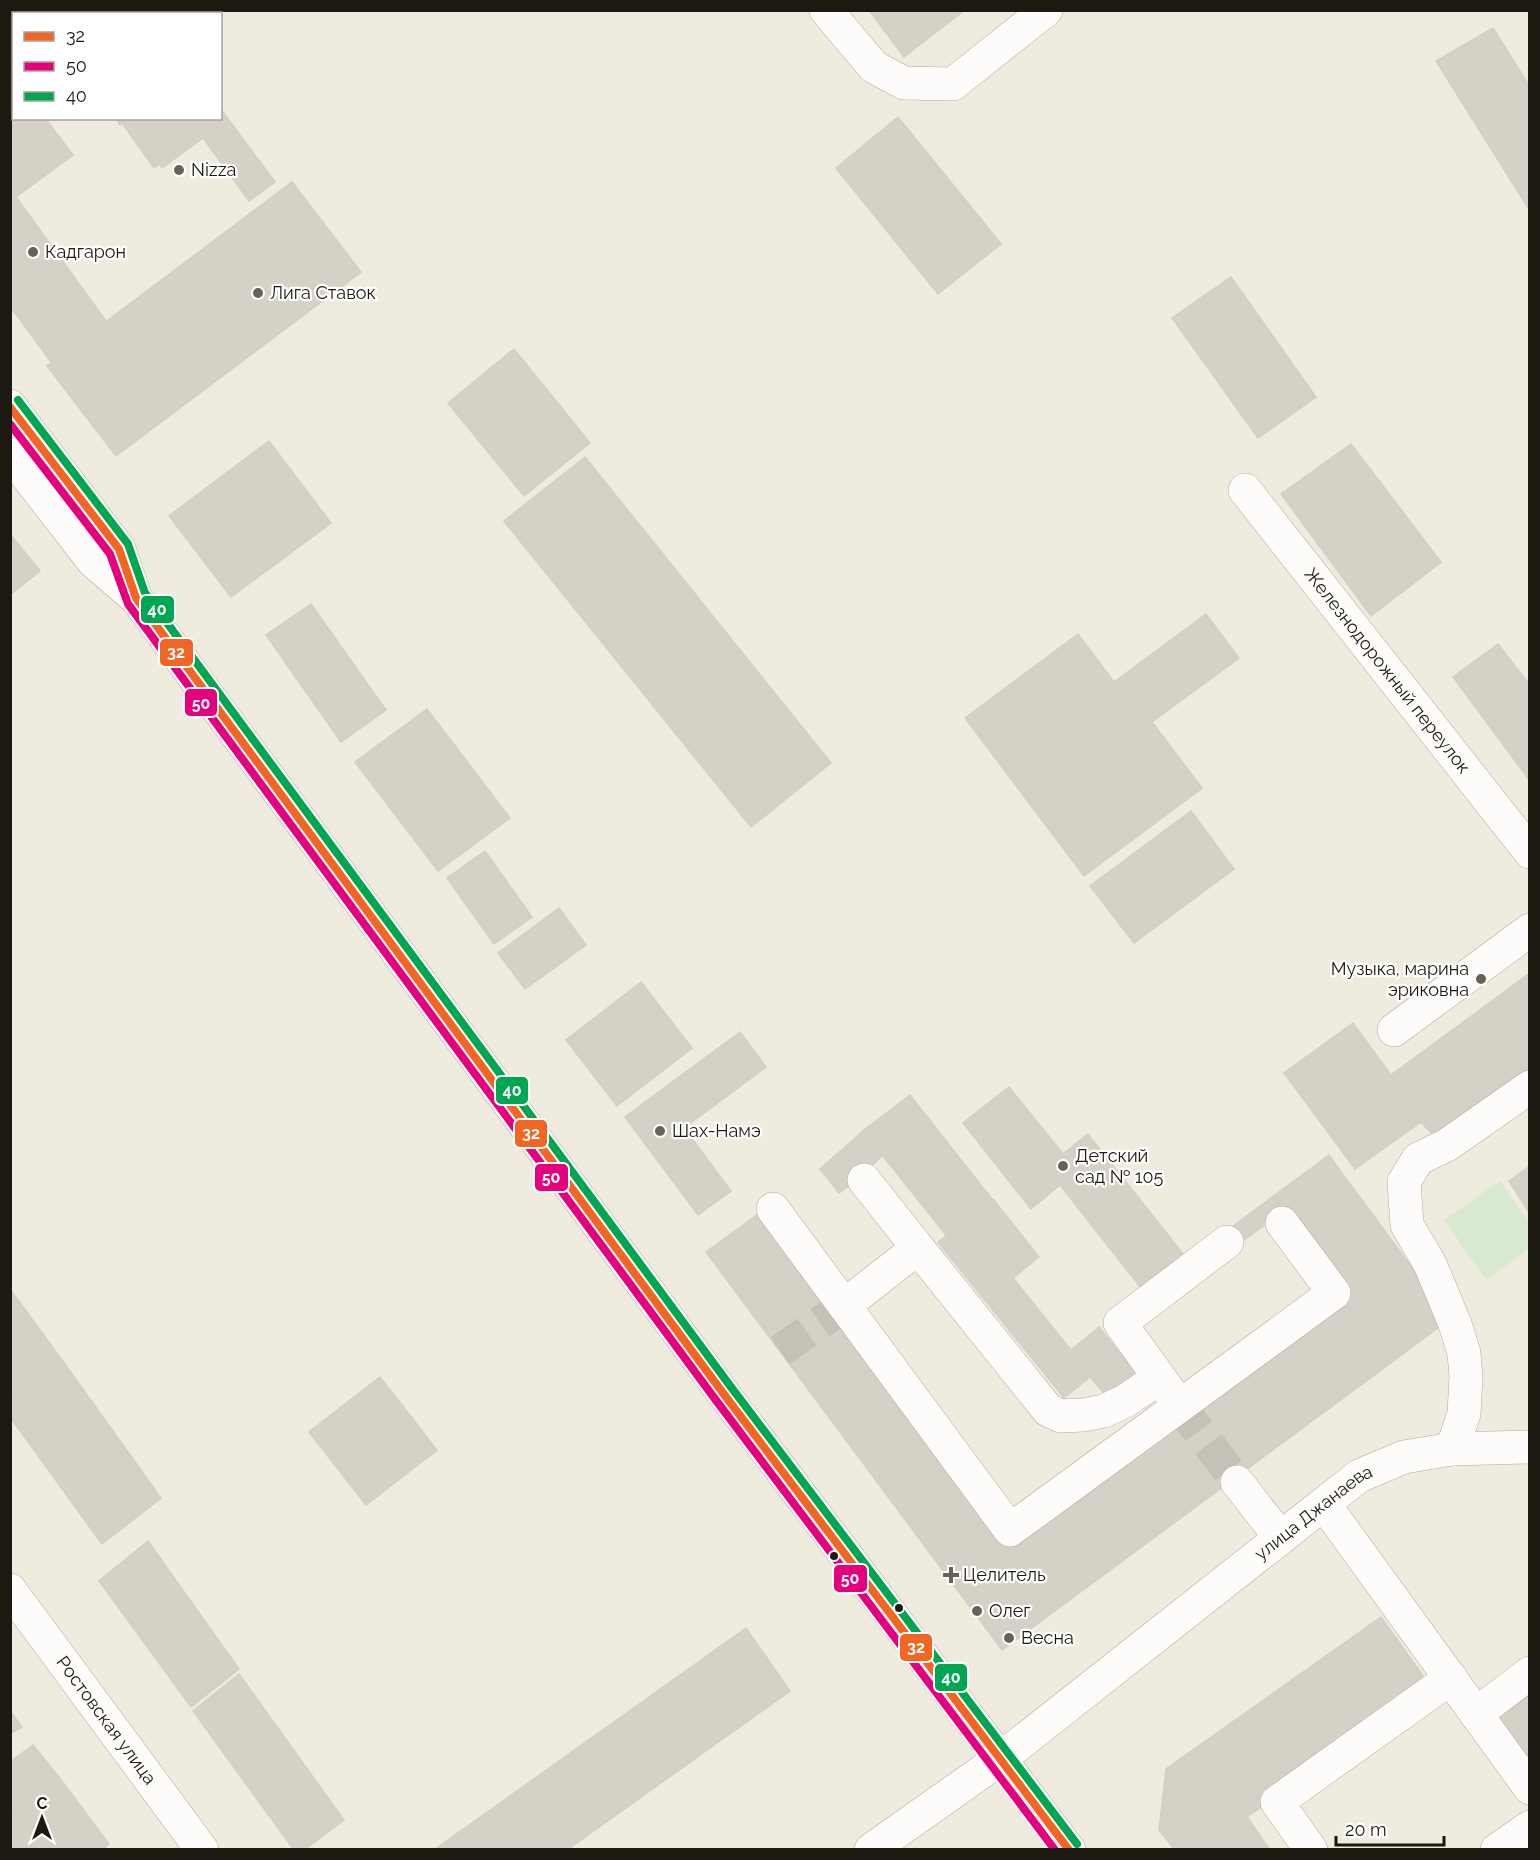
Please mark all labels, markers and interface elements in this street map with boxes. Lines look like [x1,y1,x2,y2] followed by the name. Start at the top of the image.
[12,12,222,120] legend
[66,25,85,46] text: 32
[66,55,87,76] text: 50
[66,85,87,106] text: 40
[191,159,236,180] place label: Nizza
[172,163,186,177] marker: Nizza
[45,241,126,262] place label: Кадгарон
[26,245,40,259] marker: Кадгарон
[270,282,376,303] place label: Лига Ставок
[251,286,265,300] marker: Лига Ставок
[1300,563,1475,777] street label: Железнодорожный переулок
[140,595,175,624] line badge: 40
[148,600,167,619] text: 40
[159,638,194,667] line badge: 32
[167,643,185,662] text: 32
[184,688,218,717] line badge: 50
[192,694,211,713] text: 50
[1331,958,1469,1000] place label: Музыка, марина эриковна
[1474,972,1488,986] marker: Музыка, марина эриковна
[495,1076,529,1105] line badge: 40
[503,1081,522,1100] text: 40
[514,1119,548,1148] line badge: 32
[672,1120,761,1141] place label: Шах-Намэ
[522,1124,540,1143] text: 32
[653,1124,667,1138] marker: Шах-Намэ
[1075,1145,1164,1187] place label: Детский сад № 105
[1056,1159,1070,1173] marker: Детский сад № 105
[534,1163,569,1192] line badge: 50
[542,1168,561,1187] text: 50
[1250,1461,1375,1564] street label: улица Джанаева
[828,1550,840,1562] unlabelled marker
[833,1564,868,1593] line badge: 50
[963,1564,1046,1585] place label: Целитель
[944,1568,958,1582] marker: Целитель
[841,1569,860,1588] text: 50
[989,1600,1031,1621] place label: Олег
[893,1602,905,1614] unlabelled marker
[970,1604,984,1618] marker: Олег
[1021,1627,1074,1648] place label: Весна
[1002,1631,1016,1645] marker: Весна
[899,1633,933,1662] line badge: 32
[907,1638,925,1657] text: 32
[52,1652,161,1788] street label: Ростовская улица
[934,1663,968,1692] line badge: 40
[942,1668,961,1687] text: 40
[12,1788,72,1848] north arrow
[37,1794,48,1813] text: С
[1336,1809,1444,1847] scale bar
[1345,1819,1387,1840] text: 20 m

